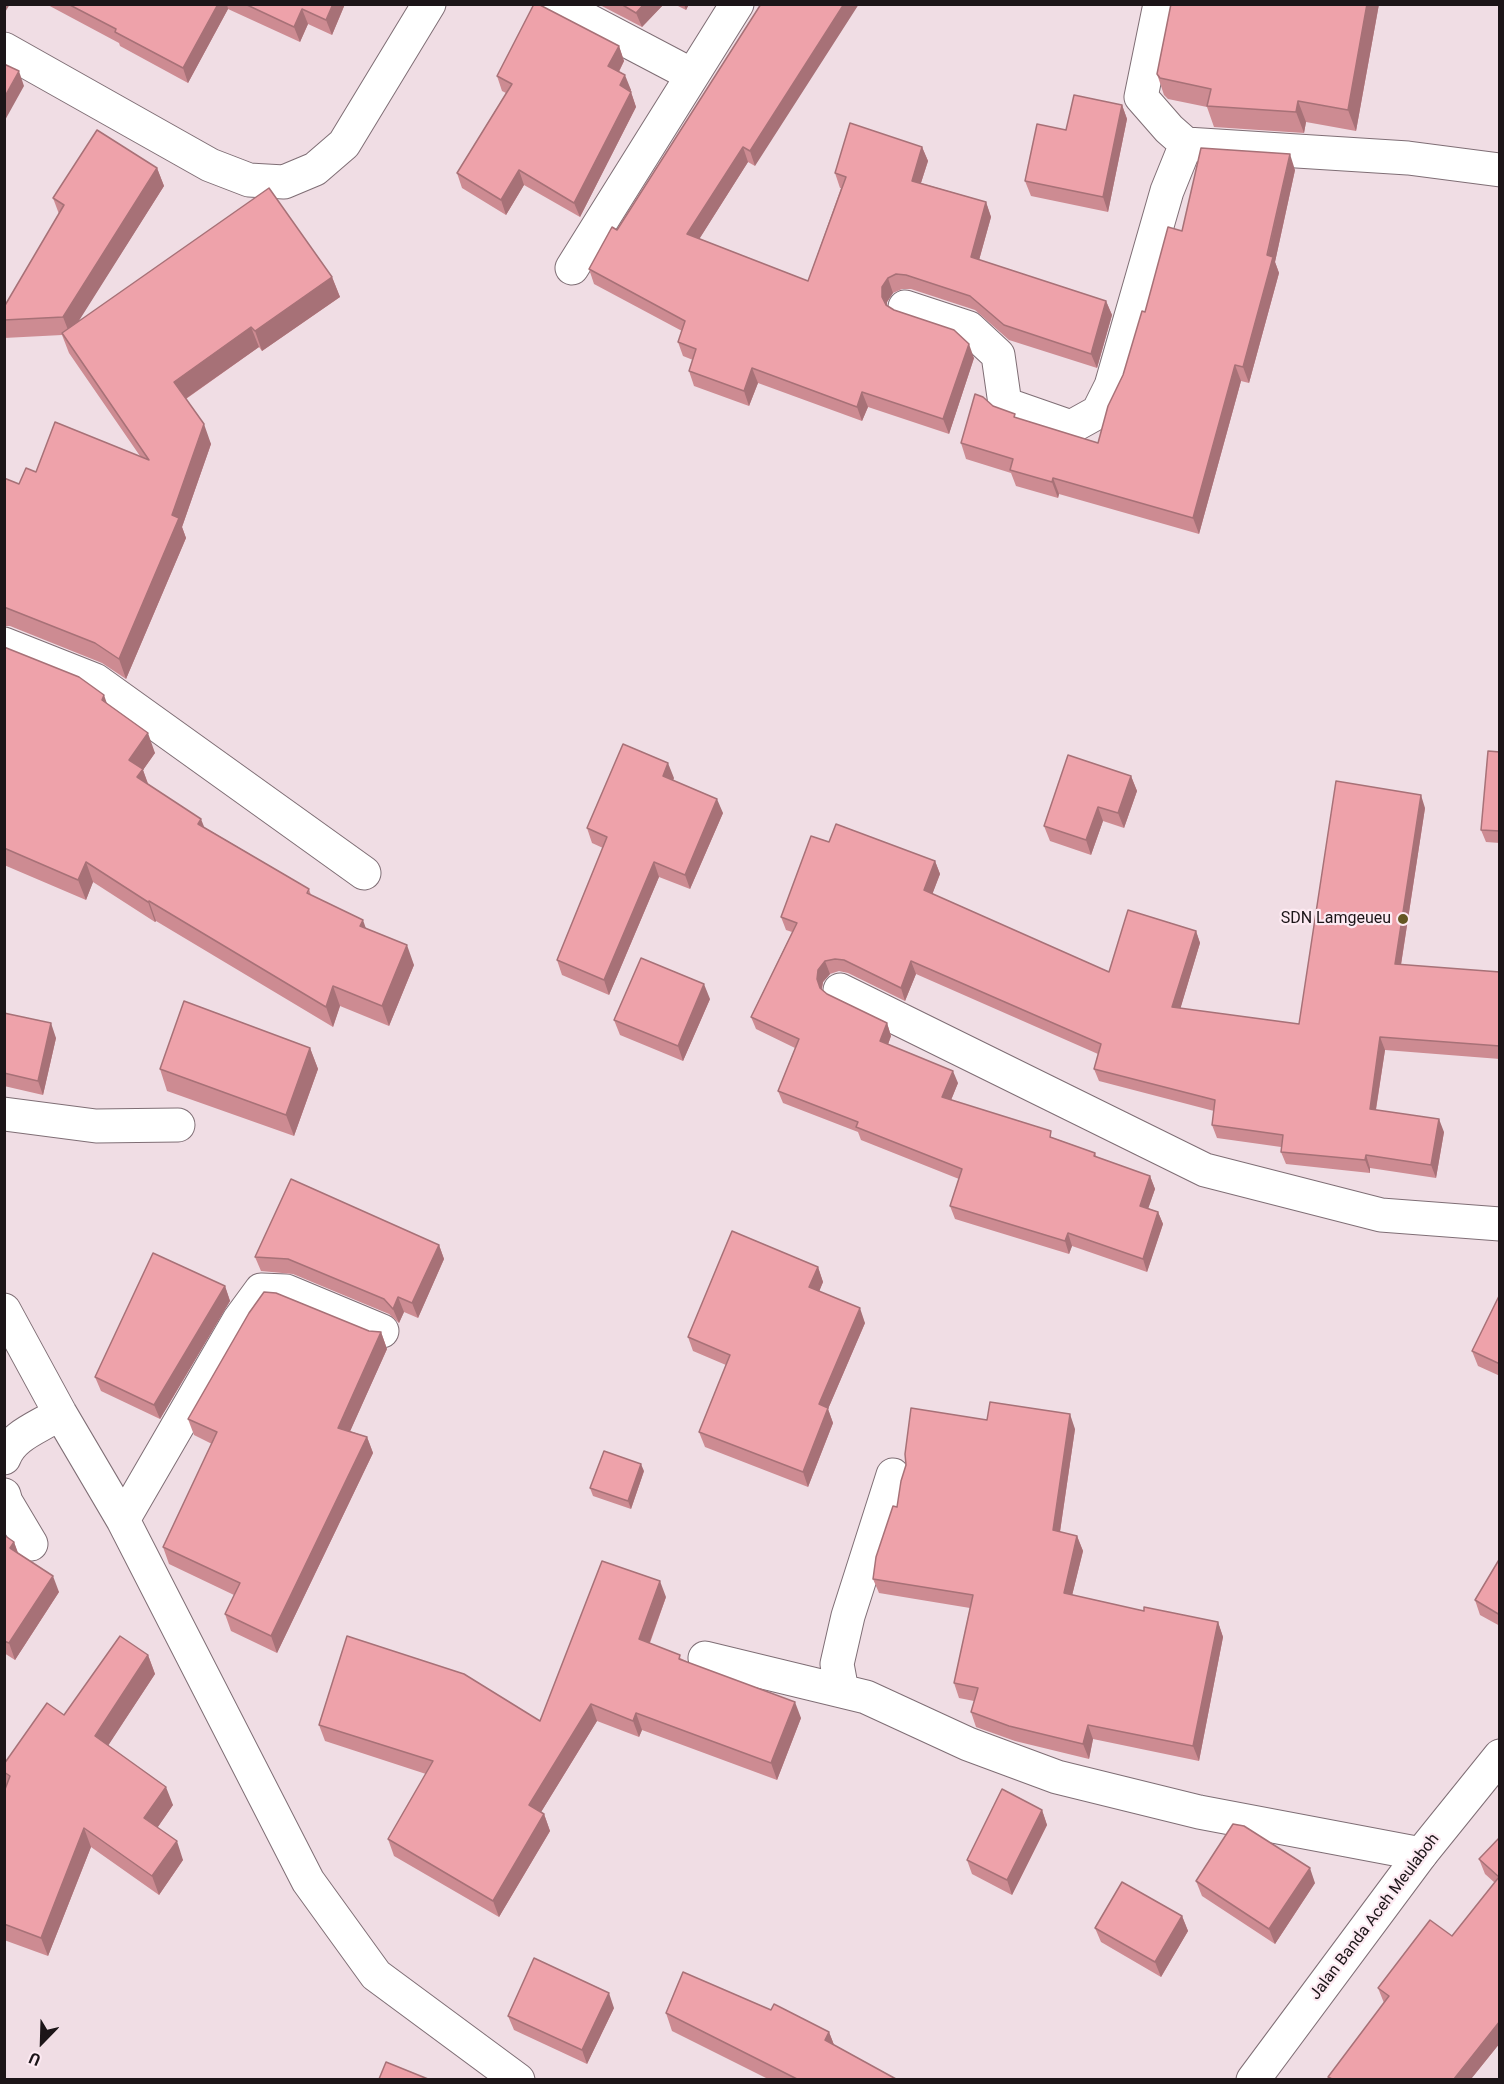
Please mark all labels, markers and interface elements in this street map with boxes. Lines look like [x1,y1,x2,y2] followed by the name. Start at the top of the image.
[1281,909,1391,929] place label: SDN Lamgeueu
[1396,912,1410,926] marker: SDN Lamgeueu
[1306,1830,1444,2004] street label: Jalan Banda Aceh Meulaboh
[12,2012,72,2072] north arrow
[26,2048,43,2070] text: U

